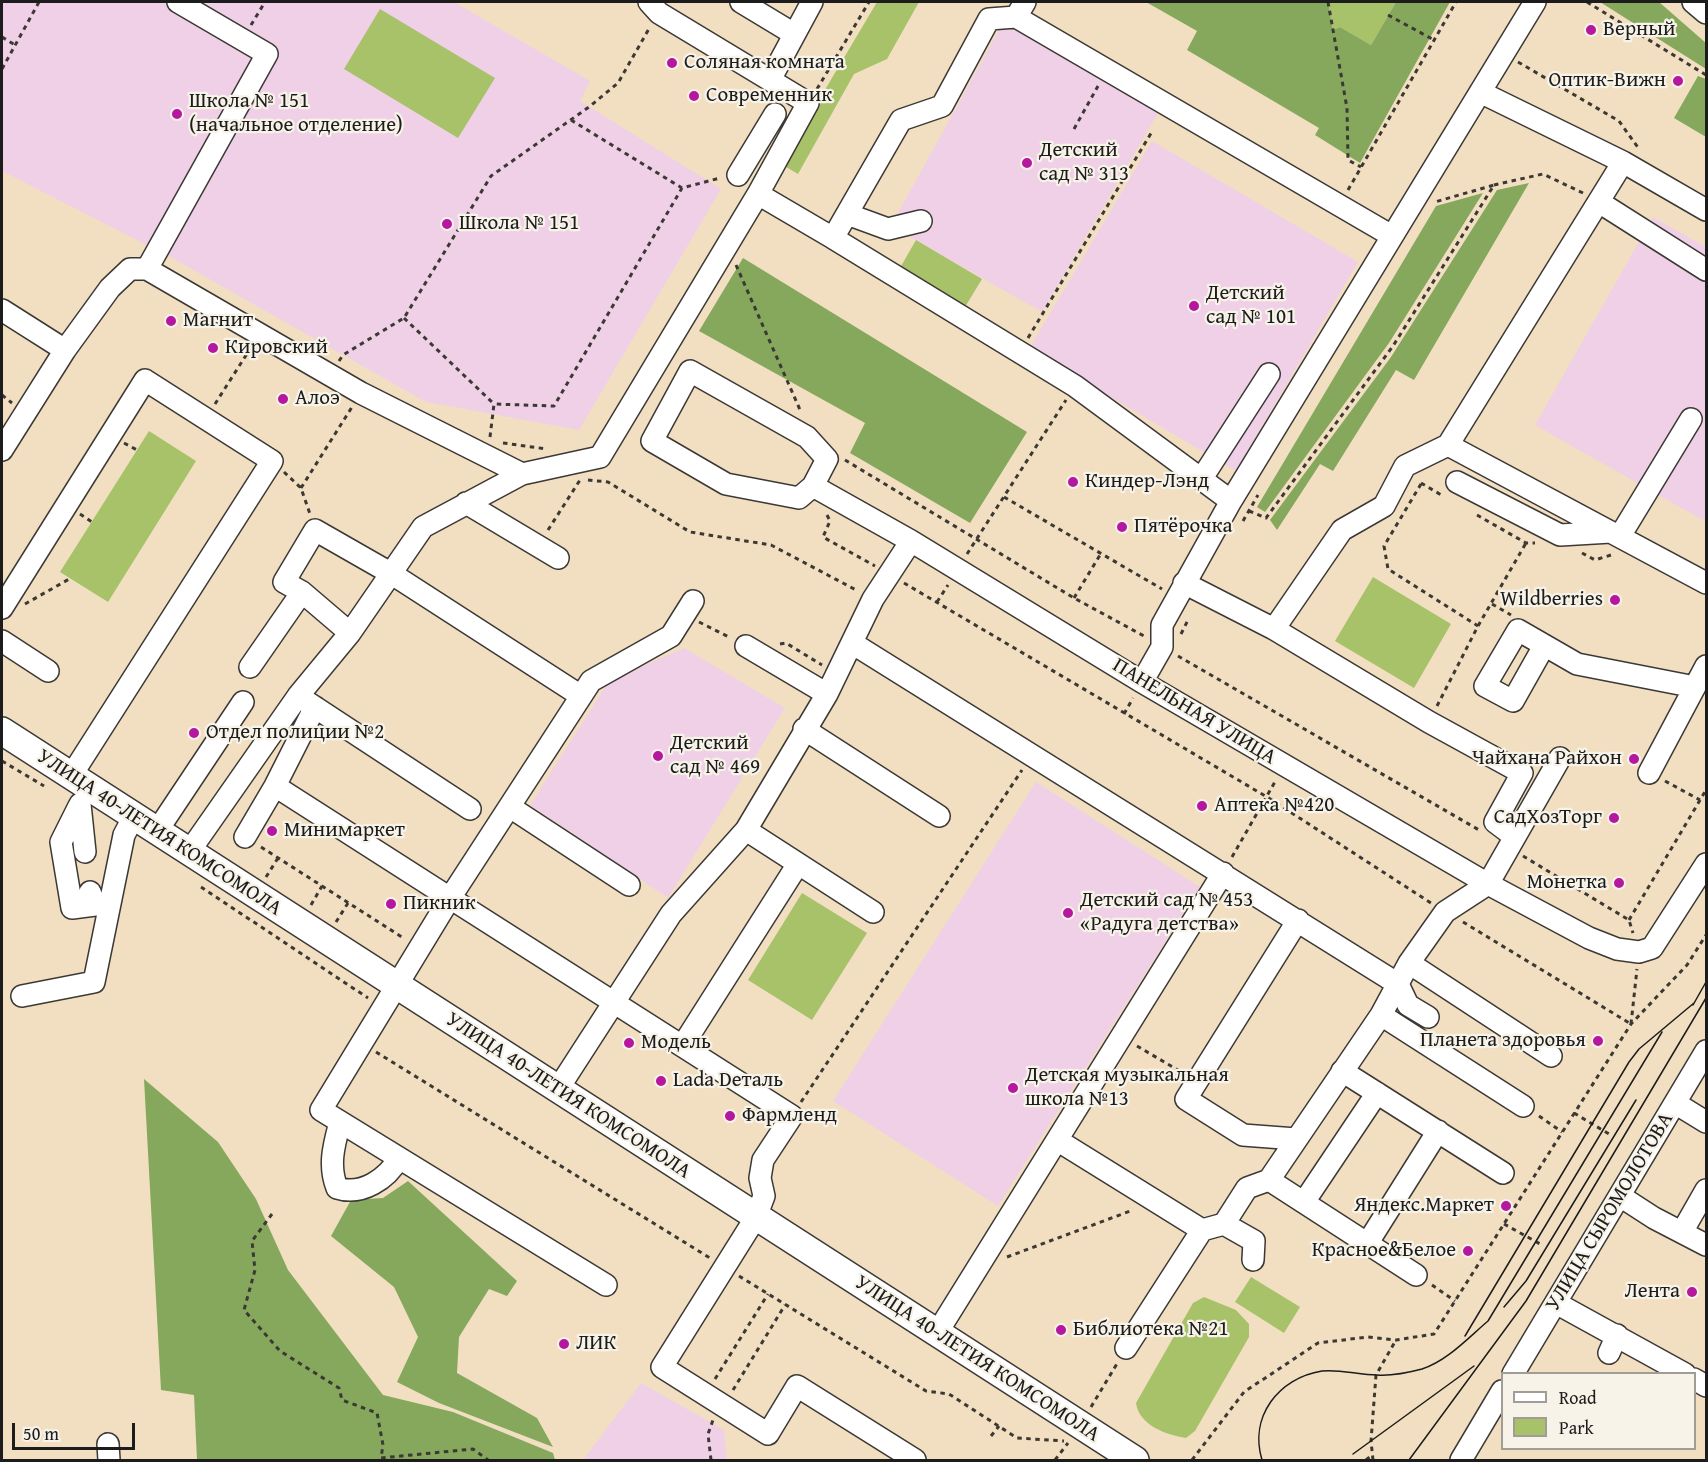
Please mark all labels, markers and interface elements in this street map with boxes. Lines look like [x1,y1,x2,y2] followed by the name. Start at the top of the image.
[1603,17,1675,43] place label: Верный
[1584,23,1598,37] marker: Верный
[684,50,845,76] place label: Соляная комната
[665,56,679,70] marker: Соляная комната
[1549,68,1666,94] place label: Оптик-Вижн
[1671,74,1685,88] marker: Оптик-Вижн
[706,83,832,109] place label: Современник
[189,89,403,139] place label: Школа № 151 (начальное отделение)
[687,89,701,103] marker: Современник
[170,107,184,121] marker: Школа № 151 (начальное отделение)
[1039,138,1129,188] place label: Детский сад № 313
[1020,156,1034,170] marker: Детский сад № 313
[459,211,579,237] place label: Школа № 151
[440,217,454,231] marker: Школа № 151
[1206,281,1296,331] place label: Детский сад № 101
[1187,299,1201,313] marker: Детский сад № 101
[183,308,253,334] place label: Магнит
[164,314,178,328] marker: Магнит
[225,335,328,361] place label: Кировский
[206,341,220,355] marker: Кировский
[295,386,340,412] place label: Алоэ
[276,392,290,406] marker: Алоэ
[1085,469,1209,495] place label: Киндер-Лэнд
[1066,475,1080,489] marker: Киндер-Лэнд
[1134,514,1232,540] place label: Пятёрочка
[1115,520,1129,534] marker: Пятёрочка
[1500,587,1603,613] place label: Wildberries
[1608,593,1622,607] marker: Wildberries
[1108,653,1280,771] street label: ПАНЕЛЬНАЯ УЛИЦА
[206,720,384,746] place label: Отдел полиции №2
[187,726,201,740] marker: Отдел полиции №2
[670,731,760,781] place label: Детский сад № 469
[32,744,286,922] street label: УЛИЦА 40-ЛЕТИЯ КОМСОМОЛА
[1472,746,1622,772] place label: Чайхана Райхон
[651,749,665,763] marker: Детский сад № 469
[1627,752,1641,766] marker: Чайхана Райхон
[1214,793,1334,819] place label: Аптека №420
[1195,799,1209,813] marker: Аптека №420
[1494,805,1602,831] place label: СадХозТорг
[1607,811,1621,825] marker: СадХозТорг
[284,818,405,844] place label: Минимаркет
[265,824,279,838] marker: Минимаркет
[1527,870,1607,896] place label: Монетка
[1612,876,1626,890] marker: Монетка
[1080,888,1253,938] place label: Детский сад № 453 «Радуга детства»
[403,891,476,917] place label: Пикник
[384,897,398,911] marker: Пикник
[1061,906,1075,920] marker: Детский сад № 453 «Радуга детства»
[441,1007,695,1185] street label: УЛИЦА 40-ЛЕТИЯ КОМСОМОЛА
[1420,1028,1586,1054] place label: Планета здоровья
[641,1030,711,1056] place label: Модель
[1591,1034,1605,1048] marker: Планета здоровья
[622,1036,636,1050] marker: Модель
[1025,1063,1229,1113] place label: Детская музыкальная школа №13
[673,1068,783,1094] place label: Lada Dеталь
[654,1074,668,1088] marker: Lada Dеталь
[1006,1081,1020,1095] marker: Детская музыкальная школа №13
[742,1103,837,1129] place label: Фармленд
[1541,1108,1679,1316] street label: УЛИЦА СЫРОМОЛОТОВА
[723,1109,737,1123] marker: Фармленд
[1354,1193,1494,1219] place label: Яндекс.Маркет
[1499,1199,1513,1213] marker: Яндекс.Маркет
[1312,1238,1456,1264] place label: Красное&Белое
[1461,1244,1475,1258] marker: Красное&Белое
[850,1270,1104,1448] street label: УЛИЦА 40-ЛЕТИЯ КОМСОМОЛА
[1624,1279,1680,1305] place label: Лента
[1685,1285,1699,1299] marker: Лента
[1073,1317,1229,1343] place label: Библиотека №21
[1054,1323,1068,1337] marker: Библиотека №21
[576,1331,616,1357] place label: ЛИК
[557,1337,571,1351] marker: ЛИК
[1501,1372,1696,1450] legend
[1559,1384,1597,1411] text: Road
[15,1411,138,1449] scale bar
[1559,1414,1594,1441] text: Park
[23,1420,59,1447] text: 50 m

